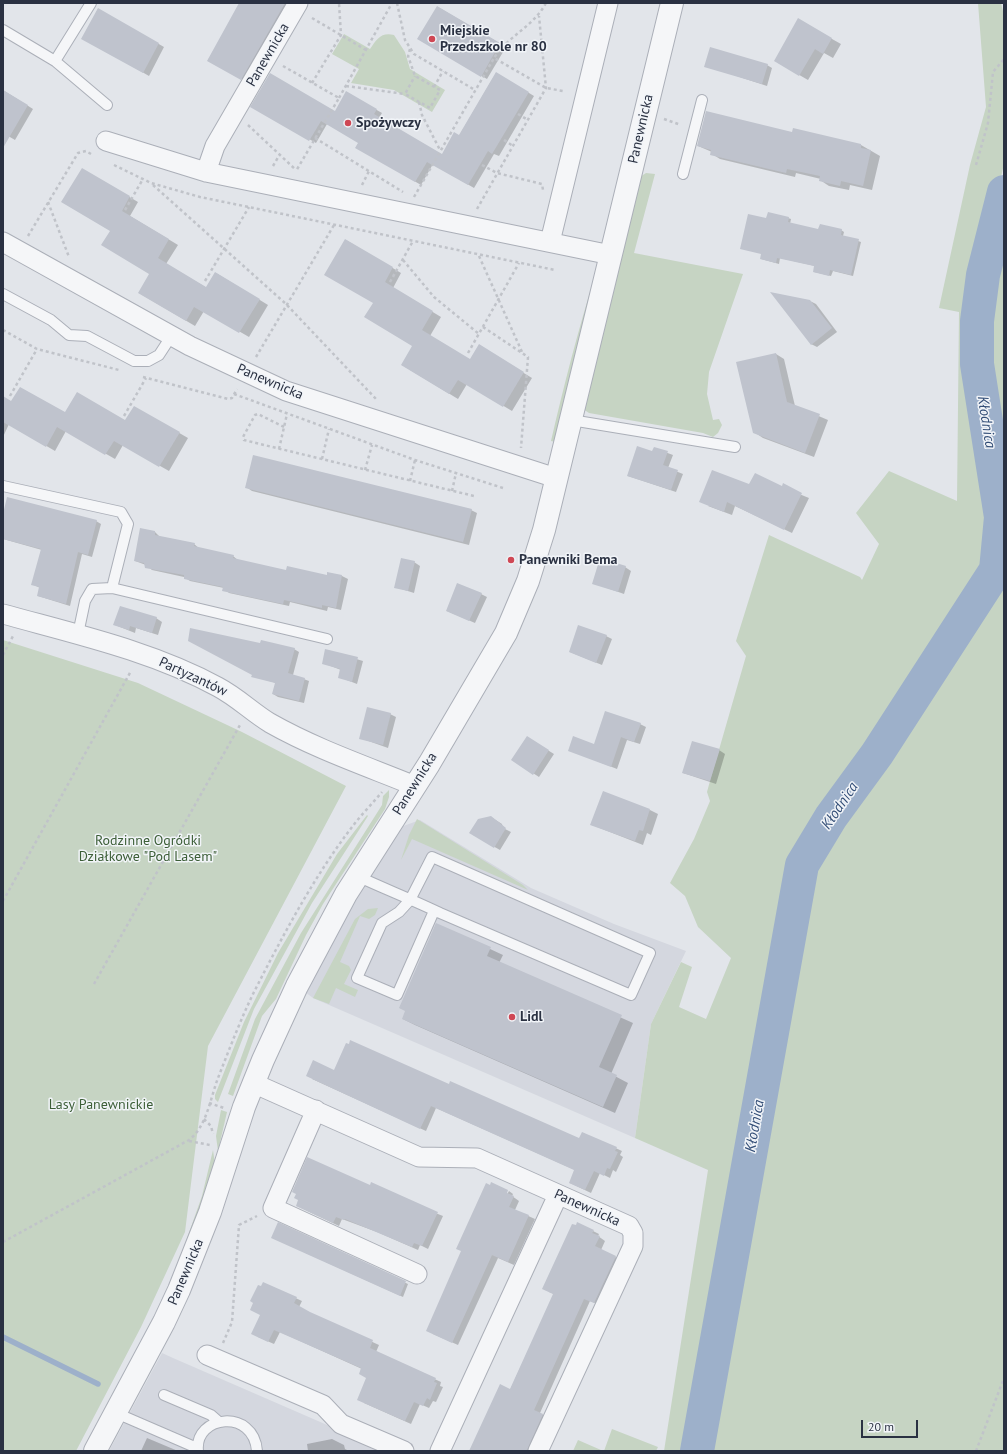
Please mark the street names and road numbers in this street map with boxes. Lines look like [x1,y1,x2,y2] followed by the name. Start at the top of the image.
[243,20,293,90] street label: Panewnicka
[625,93,657,165] street label: Panewnicka
[234,360,306,404] street label: Panewnicka
[156,654,230,700] street label: Partyzantów
[389,750,441,818] street label: Panewnicka
[551,1186,623,1230] street label: Panewnicka
[164,1236,208,1308] street label: Panewnicka

